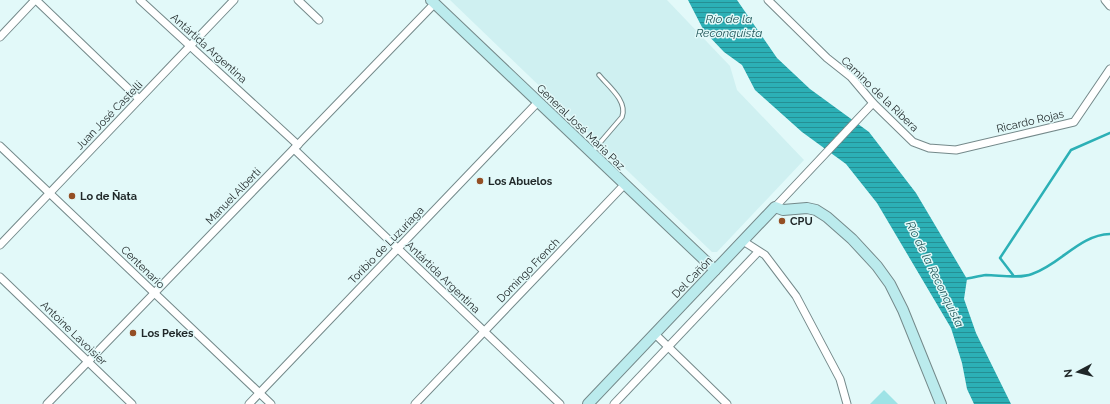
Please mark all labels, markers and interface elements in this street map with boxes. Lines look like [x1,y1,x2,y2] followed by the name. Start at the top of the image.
[168,11,249,86] street label: Antártida Argentina
[696,12,762,40] water label: Río de la Reconquista
[838,54,921,135] street label: Camino de la Ribera
[73,78,145,152] street label: Juan José Castelli
[534,82,628,173] street label: General José María Paz
[995,107,1065,136] street label: Ricardo Rojas
[203,165,264,227] street label: Manuel Alberti
[488,175,553,188] place label: Los Abuelos
[475,176,485,186] marker: Los Abuelos
[80,190,137,203] place label: Lo de Ñata
[67,191,77,201] marker: Lo de Ñata
[346,204,427,287] street label: Toribio de Luzuriaga
[790,215,813,228] place label: CPU
[777,216,787,226] marker: CPU
[903,219,967,329] water label: Río de la Reconquista
[494,235,562,305] street label: Domingo French
[403,239,482,316] street label: Antártida Argentina
[118,243,167,292] street label: Centenario
[669,254,715,301] street label: Del Cañón
[38,299,110,368] street label: Antoine Lavoisier
[141,327,194,340] place label: Los Pekes
[128,328,138,338] marker: Los Pekes
[1058,352,1098,392] north arrow
[1062,368,1076,378] text: N

